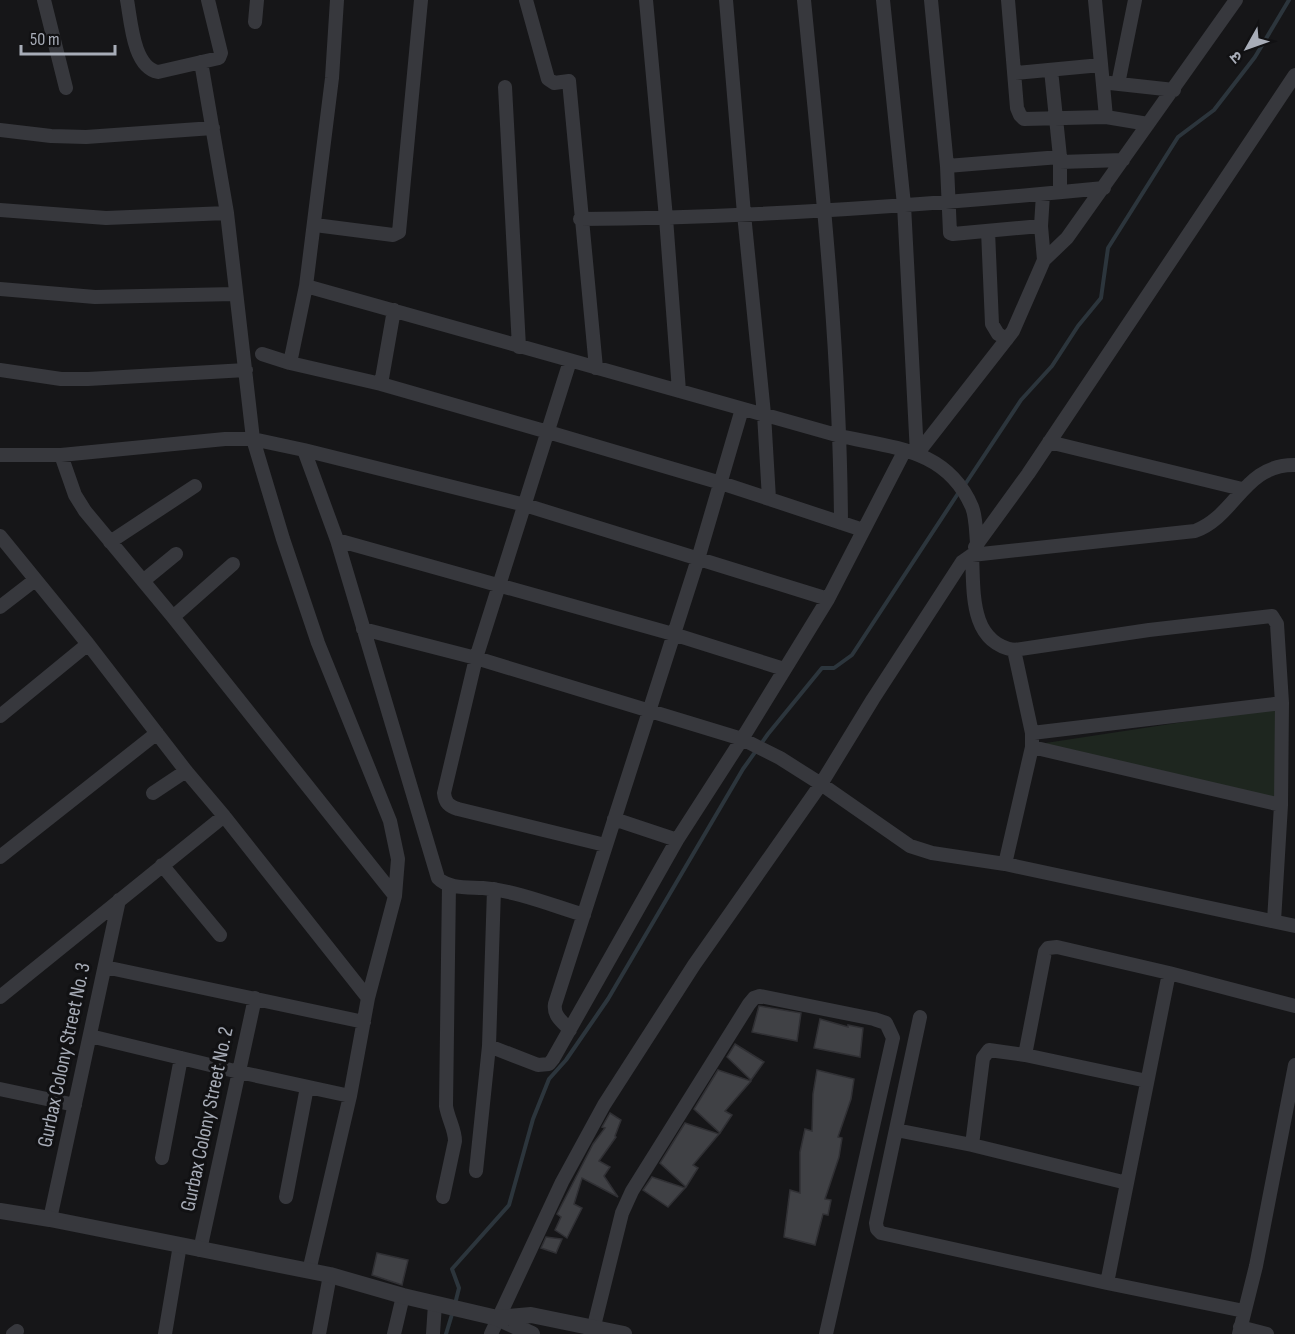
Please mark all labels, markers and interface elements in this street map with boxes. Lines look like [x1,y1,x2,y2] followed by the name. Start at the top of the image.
[21,18,116,56] scale bar
[1217,18,1277,78] north arrow
[30,29,60,50] text: 50 m
[1226,47,1247,66] text: उ
[32,960,96,1150] street label: Gurbax Colony Street No. 3
[175,1025,239,1213] street label: Gurbax Colony Street No. 2

